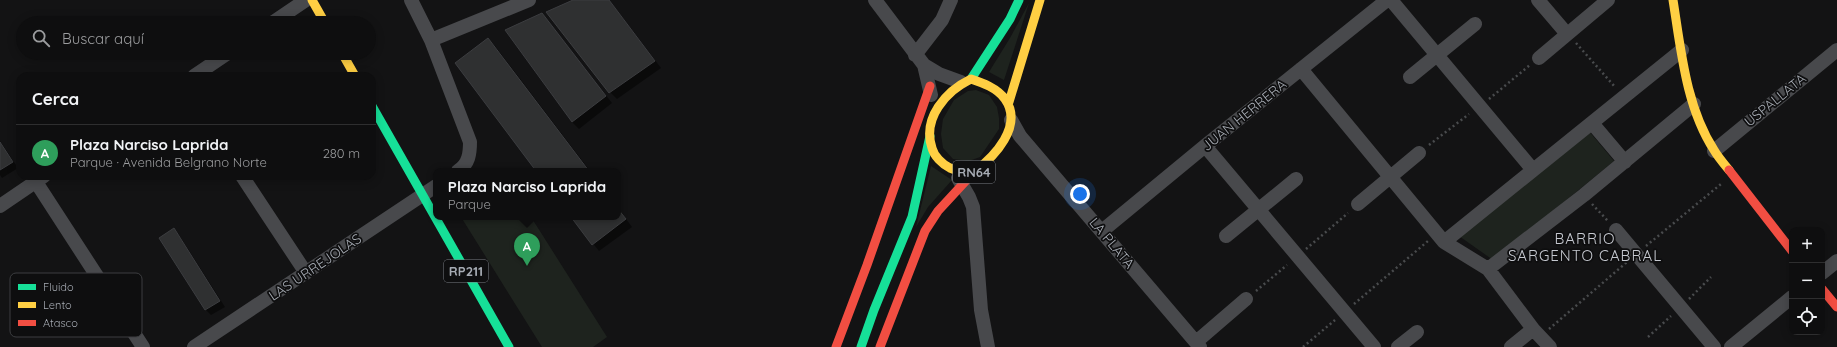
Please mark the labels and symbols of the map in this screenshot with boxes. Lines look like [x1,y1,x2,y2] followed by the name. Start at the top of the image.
[1740,70,1810,130] street label: USPALLATA
[1198,75,1290,155] street label: JUAN HERRERA
[953,161,995,183] road number: RN64
[1070,184,1090,204] your location
[1085,214,1139,272] street label: LA PLATA
[265,229,365,305] street label: LAS URREJOLAS
[1508,229,1662,265] district label: BARRIO SARGENTO CABRAL
[514,233,540,266] pin: A
[444,260,488,282] road number: RP211
[10,273,142,337] legend
[43,280,74,294] text: Fluido
[43,298,72,312] text: Lento
[43,316,78,330] text: Atasco

